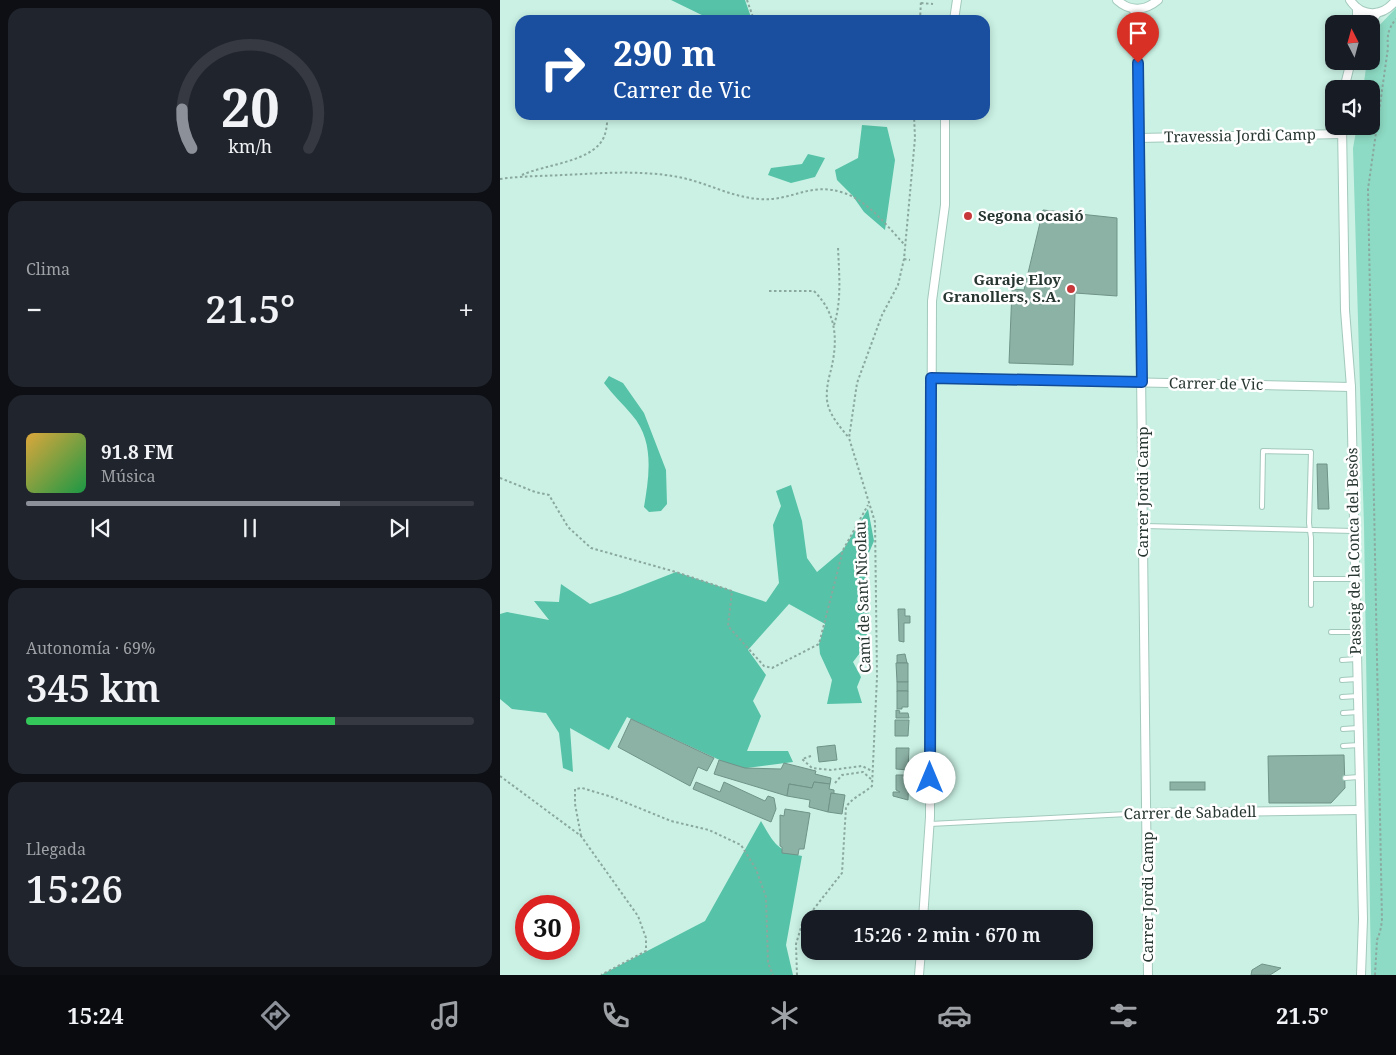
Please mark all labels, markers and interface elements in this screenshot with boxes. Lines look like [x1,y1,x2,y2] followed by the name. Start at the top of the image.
[1117,12,1159,63] pin
[1325,15,1380,70] north arrow
[1325,15,1380,135] map controls
[1124,19,1152,47] icon: arrive
[613,29,716,76] text: 290 m
[530,35,595,100] icon: right
[221,71,279,142] text: 20
[613,74,751,104] text: Carrer de Vic
[1325,80,1380,135] button: sound
[1164,124,1316,146] street label: Travessia Jordi Camp
[228,134,272,158] text: km/h
[978,205,1084,225] place label: Segona ocasió
[962,210,974,222] marker: Segona ocasió
[26,258,70,280] text: Clima
[942,269,1061,306] place label: Garaje Eloy Granollers, S.A.
[205,282,295,334] text: 21.5°
[1065,283,1077,295] marker: Garaje Eloy Granollers, S.A.
[26,290,42,328] text: −
[458,290,474,328] text: +
[1169,372,1263,394] street label: Carrer de Vic
[1132,427,1152,557] street label: Carrer Jordi Camp
[101,439,174,465] text: 91.8 FM
[1341,447,1365,655] street label: Passeig de la Conca del Besòs
[101,465,155,487] text: Música
[87,514,115,542] icon: previous
[236,514,264,542] icon: pause
[385,514,413,542] icon: next
[849,520,875,673] street label: Camí de Sant Nicolau
[26,637,155,659] text: Autonomía · 69%
[26,661,160,713] text: 345 km
[903,751,955,803] position arrow
[1123,801,1257,823] street label: Carrer de Sabadell
[1137,832,1157,962] street label: Carrer Jordi Camp
[26,838,86,860] text: Llegada
[26,862,123,914] text: 15:26
[515,895,580,960] speed limit sign: 30
[853,922,1041,948] text: 15:26 · 2 min · 670 m
[258,998,293,1033] icon: directions
[428,998,463,1033] icon: music
[598,998,633,1033] icon: phone
[767,998,802,1033] icon: climate
[937,998,972,1033] icon: car
[1106,998,1141,1033] icon: filters
[67,1000,124,1030] text: 15:24
[1276,1000,1329,1030] text: 21.5°

